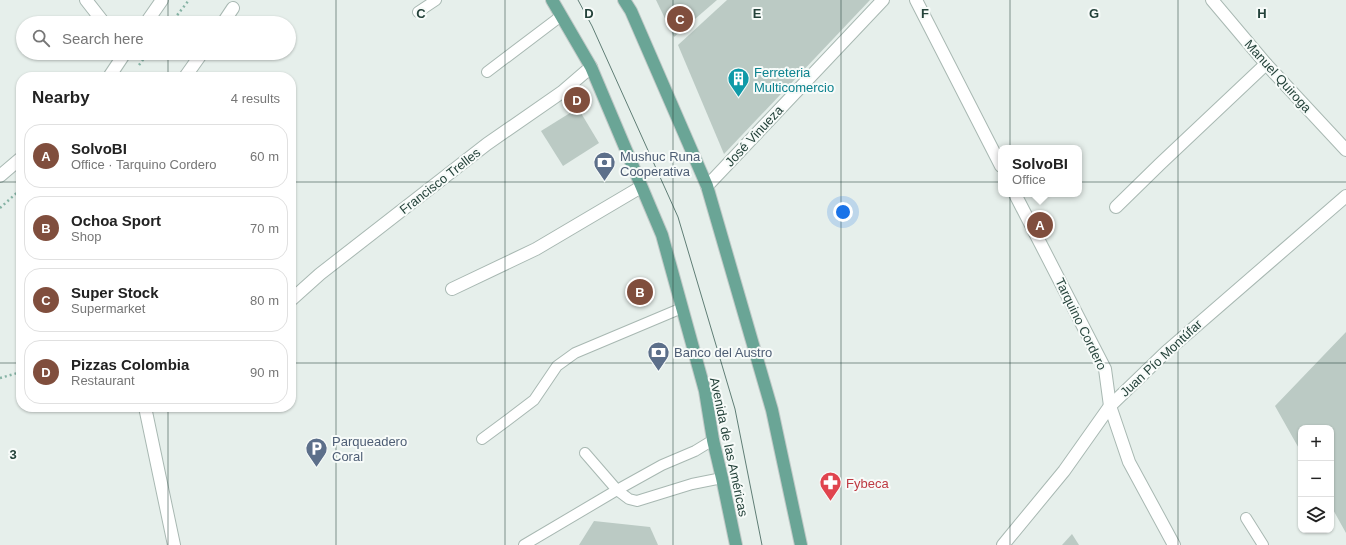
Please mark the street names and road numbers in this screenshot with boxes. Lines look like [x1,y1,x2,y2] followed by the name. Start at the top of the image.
[1241,37,1315,116] street label: Manuel Quiroga
[722,102,787,170] street label: José Vinueza
[397,145,484,217] street label: Francisco Trelles
[1052,276,1110,372] street label: Tarquino Cordero
[1117,316,1205,400] street label: Juan Pío Montúfar
[707,376,751,519] street label: Avenida de las Américas

